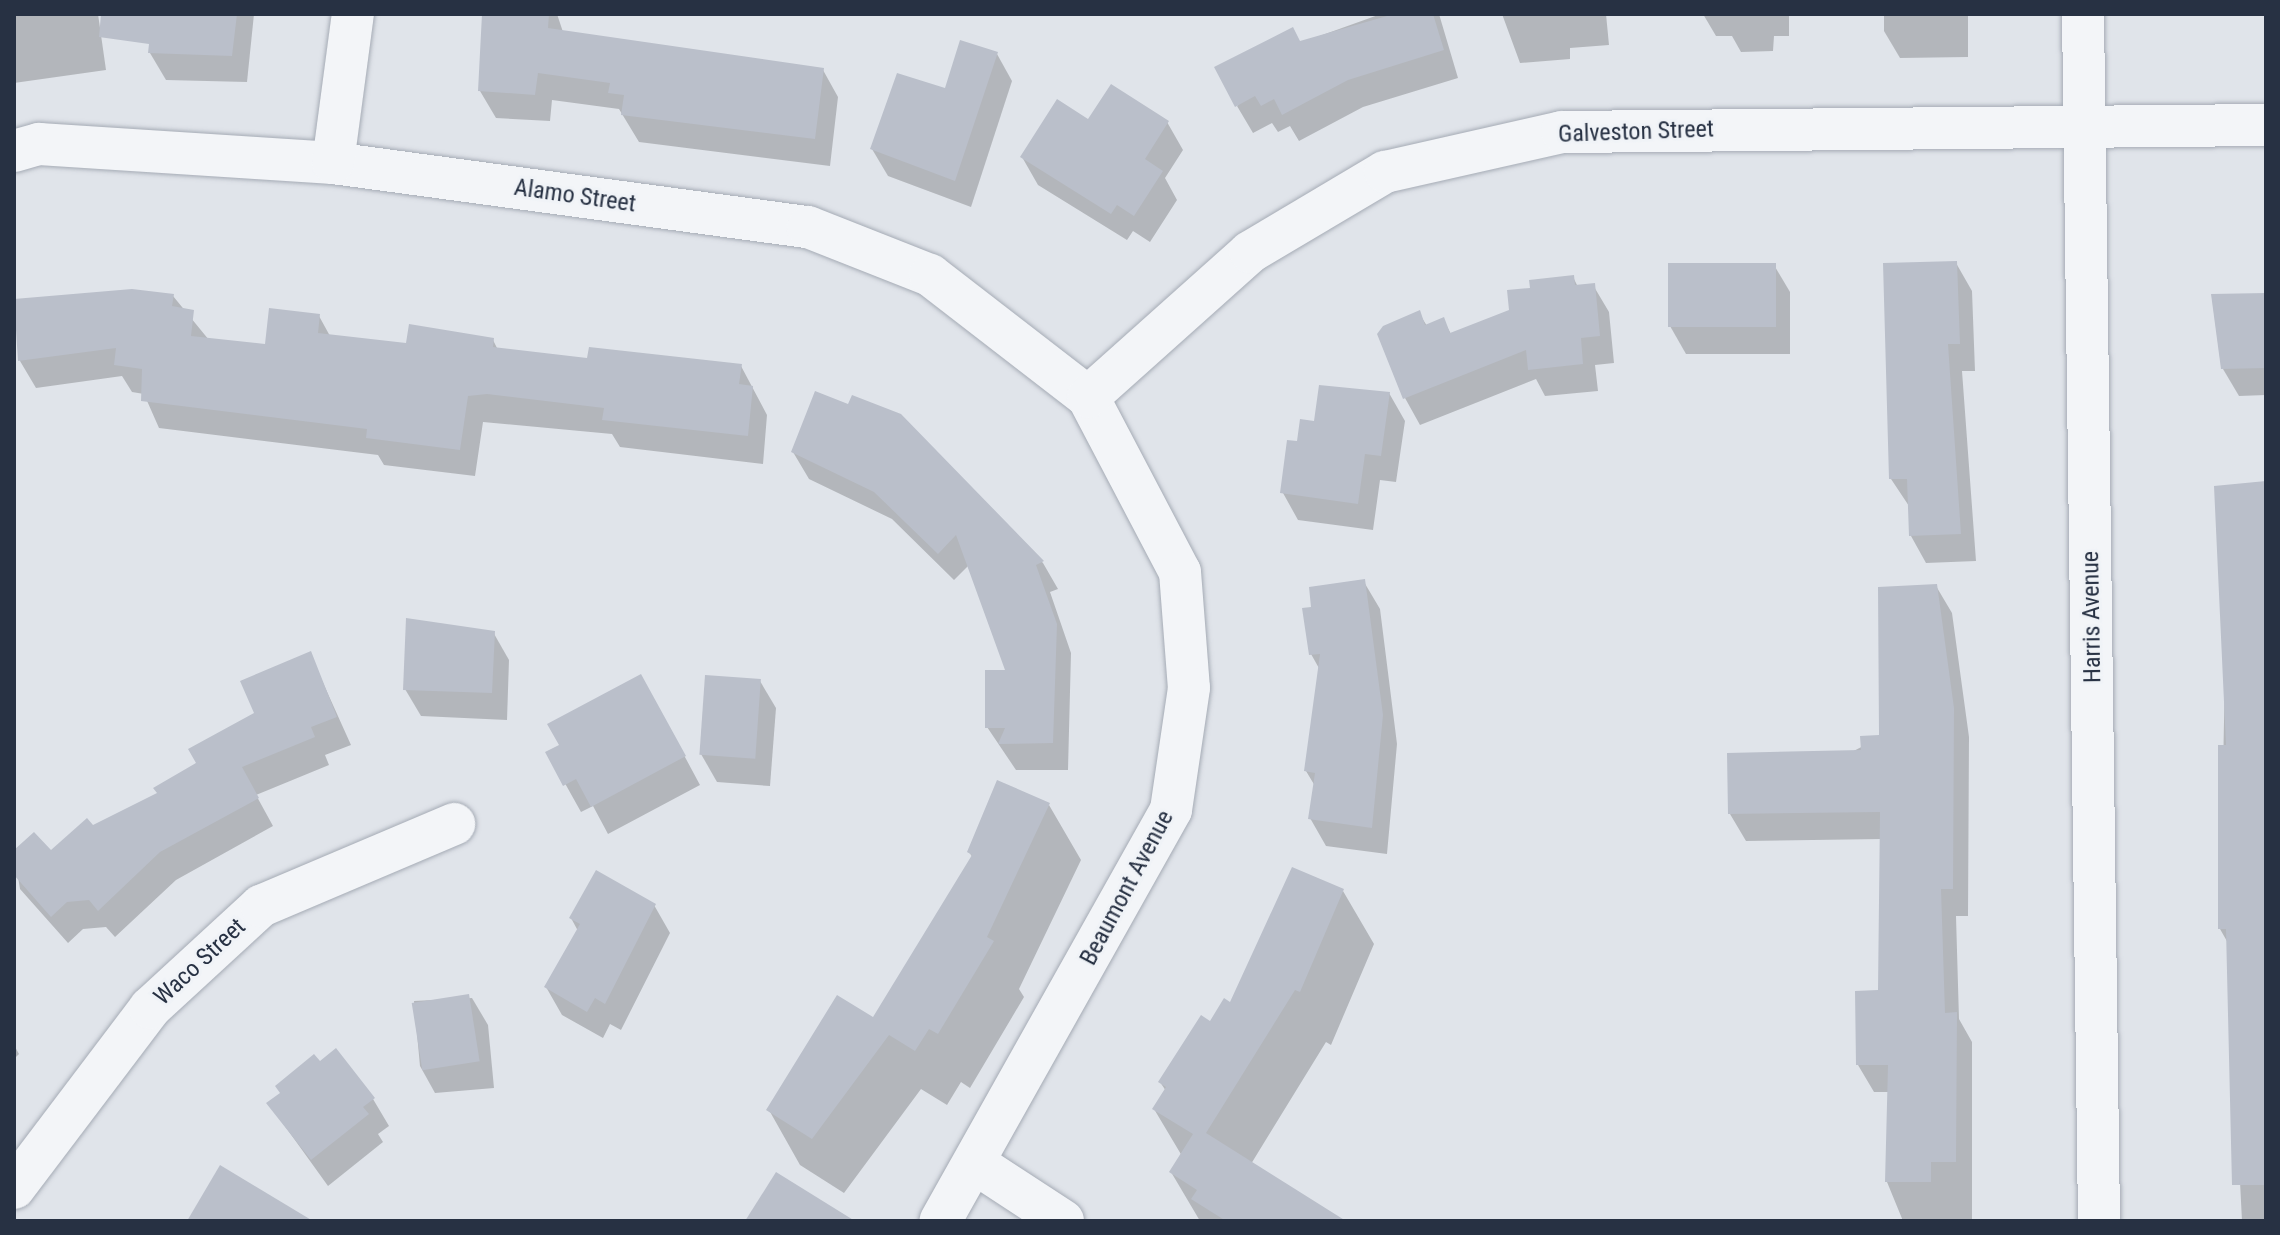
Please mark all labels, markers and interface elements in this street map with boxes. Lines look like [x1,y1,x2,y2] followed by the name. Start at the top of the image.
[1558,115,1714,149] street label: Galveston Street
[512,173,638,219] street label: Alamo Street
[2076,551,2108,683] street label: Harris Avenue
[1074,806,1180,970] street label: Beaumont Avenue
[148,913,252,1011] street label: Waco Street

